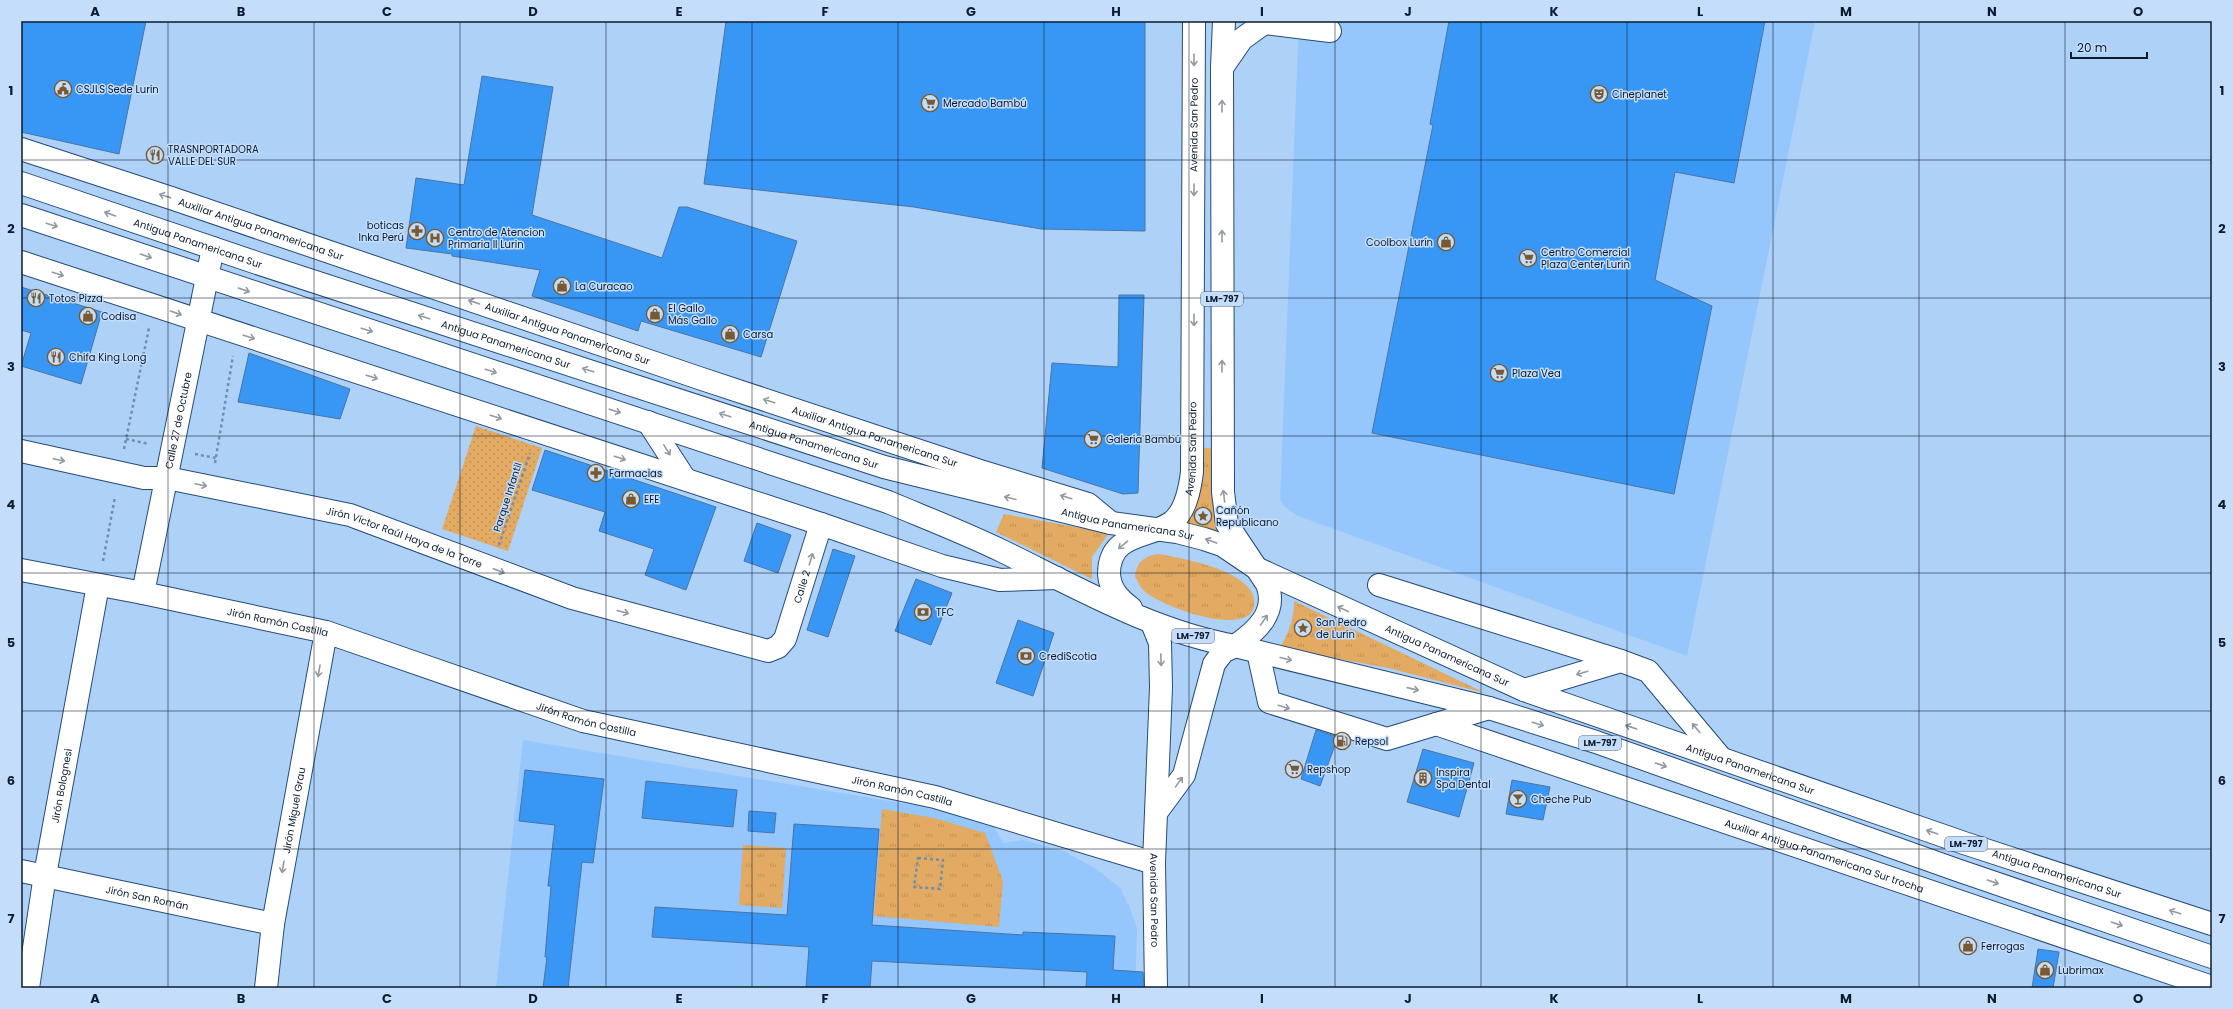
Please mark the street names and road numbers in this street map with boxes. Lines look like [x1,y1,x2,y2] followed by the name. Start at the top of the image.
[1186,78,1202,172] street label: Avenida San Pedro
[177,195,345,263] street label: Auxiliar Antigua Panamericana Sur
[132,215,264,271] street label: Antigua Panamericana Sur
[1201,292,1243,306] road number: LM-797
[484,300,652,368] street label: Auxiliar Antigua Panamericana Sur
[440,317,572,371] street label: Antigua Panamericana Sur
[161,371,196,470] street label: Calle 27 de Octubre
[1181,402,1200,497] street label: Avenida San Pedro
[791,404,959,468] street label: Auxiliar Antigua Panamericana Sur
[748,417,880,471] street label: Antigua Panamericana Sur
[489,461,526,534] street label: Parque Infantil
[325,503,484,572] street label: Jirón Víctor Raúl Haya de la Torre
[1060,504,1196,544] street label: Antigua Panamericana Sur
[790,568,814,605] street label: Calle 2
[226,604,330,640] street label: Jirón Ramón Castilla
[1382,621,1512,690] street label: Antigua Panamericana Sur
[1172,629,1214,643] road number: LM-797
[534,698,638,740] street label: Jirón Ramón Castilla
[1579,736,1621,750] road number: LM-797
[1684,740,1817,799] street label: Antigua Panamericana Sur
[48,747,76,824] street label: Jirón Bolognesi
[279,766,309,855] street label: Jirón Miguel Grau
[850,772,955,810] street label: Jirón Ramón Castilla
[1723,815,1926,897] street label: Auxiliar Antigua Panamericana Sur trocha
[1945,837,1987,851] road number: LM-797
[1990,846,2124,902] street label: Antigua Panamericana Sur
[1146,853,1162,948] street label: Avenida San Pedro
[104,882,190,914] street label: Jirón San Román

